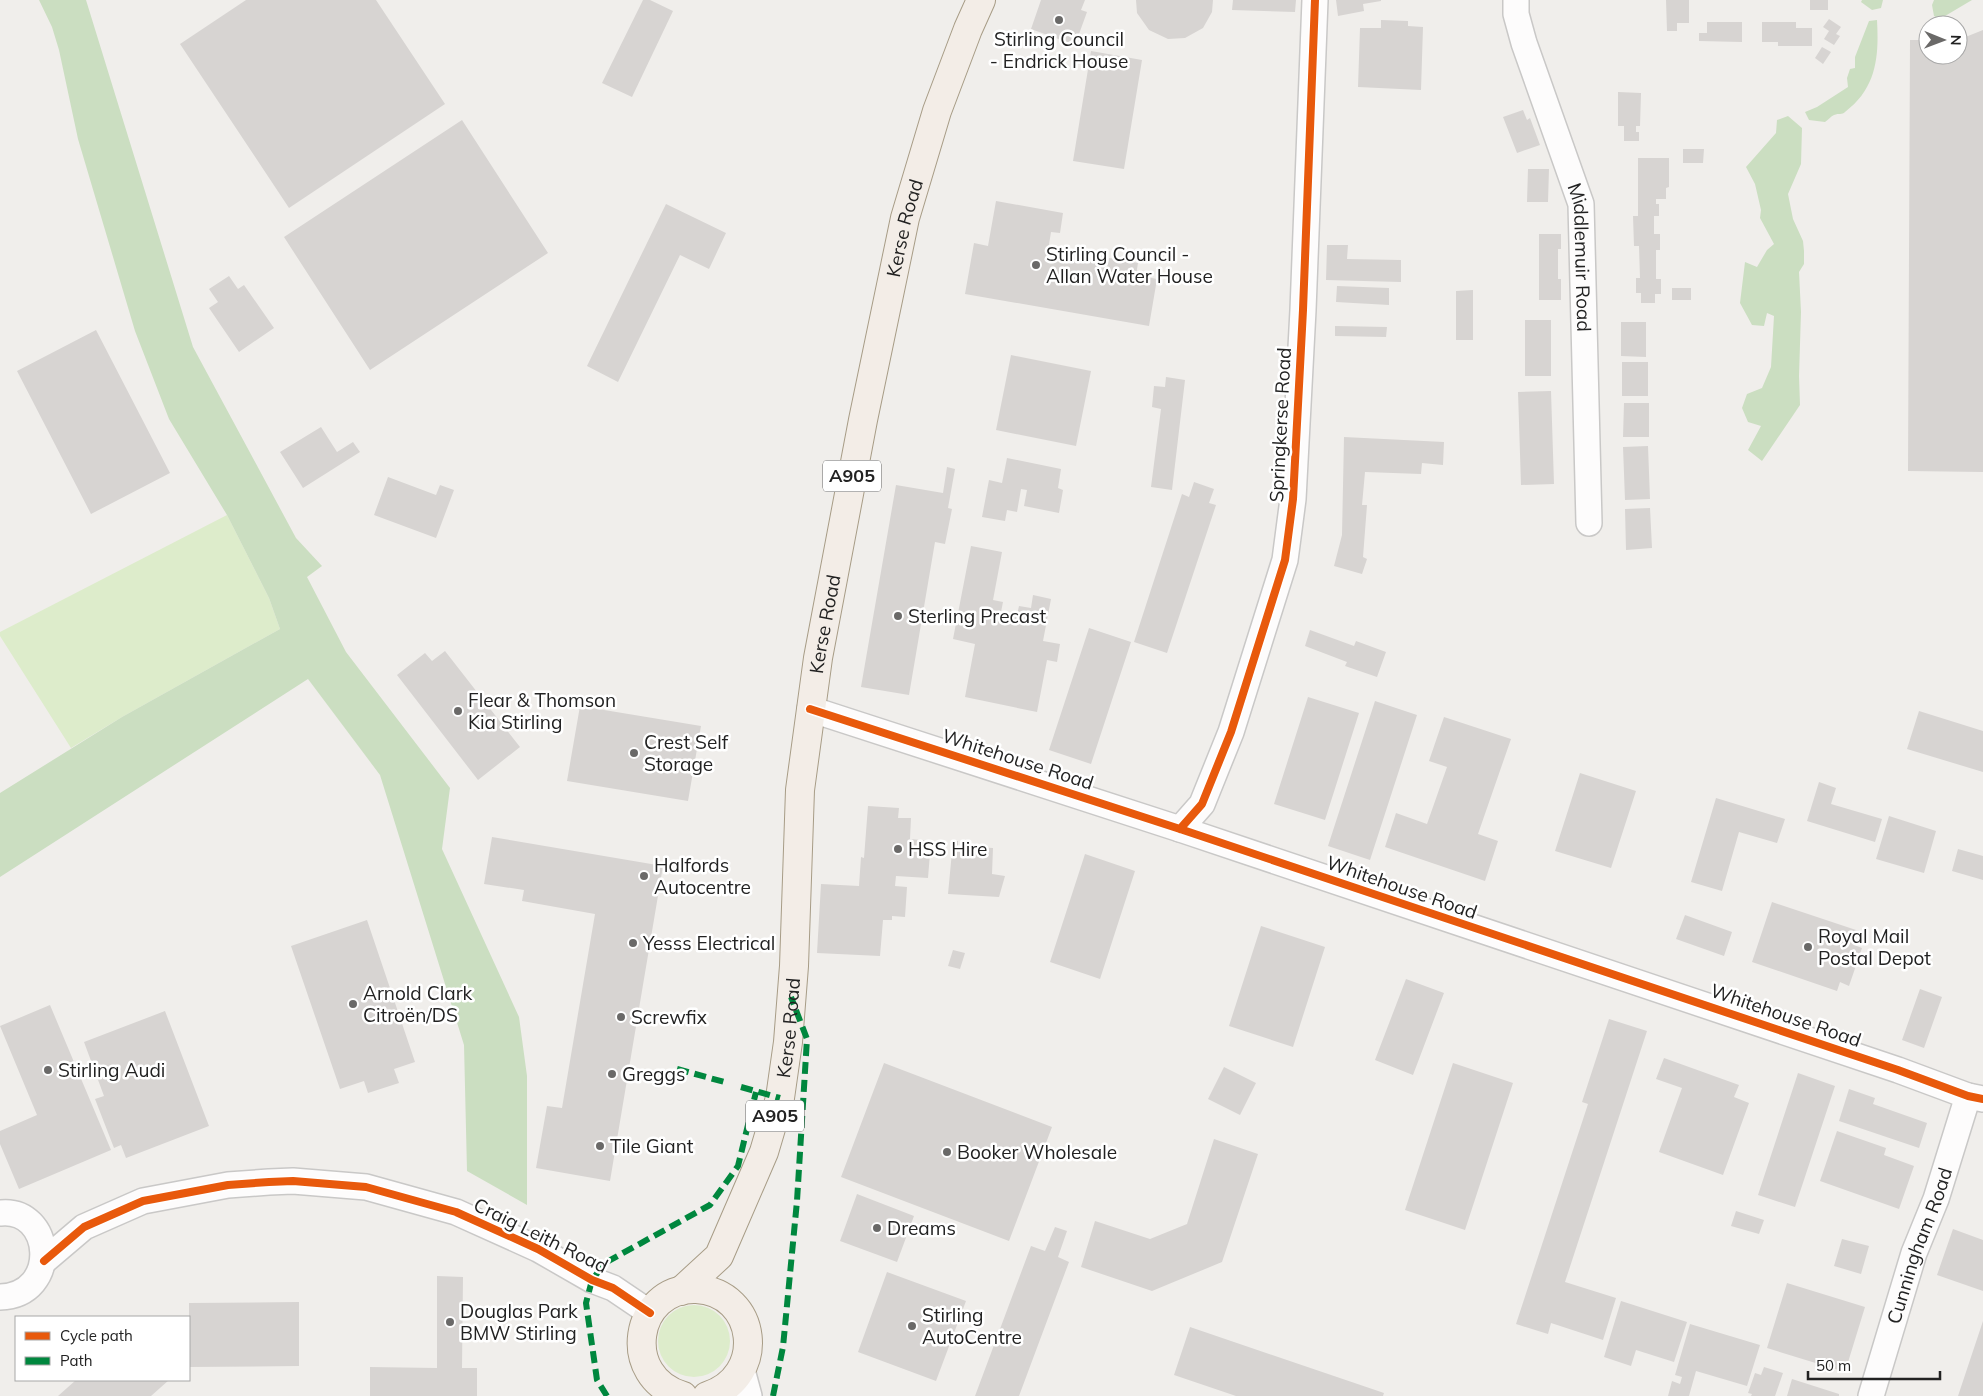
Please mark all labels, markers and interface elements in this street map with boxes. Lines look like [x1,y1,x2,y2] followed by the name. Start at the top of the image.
[1053,14,1065,26] marker: Stirling Council - Endrick House
[1918,15,1968,65] north arrow
[990,27,1128,73] place label: Stirling Council - Endrick House
[1947,35,1965,46] text: N
[881,176,928,279] street label: Kerse Road
[1563,180,1596,332] street label: Middlemuir Road
[1046,242,1213,288] place label: Stirling Council - Allan Water House
[1030,259,1042,271] marker: Stirling Council - Allan Water House
[1264,347,1296,503] street label: Springkerse Road
[823,461,881,492] road number: A905
[804,572,846,675] street label: Kerse Road
[908,604,1047,628] place label: Sterling Precast
[892,610,904,622] marker: Sterling Precast
[468,688,616,734] place label: Flear & Thomson Kia Stirling
[452,705,464,717] marker: Flear & Thomson Kia Stirling
[939,723,1097,795] street label: Whitehouse Road
[644,730,729,776] place label: Crest Self Storage
[628,747,640,759] marker: Crest Self Storage
[908,837,987,861] place label: HSS Hire
[892,843,904,855] marker: HSS Hire
[1323,850,1481,924] street label: Whitehouse Road
[654,853,751,899] place label: Halfords Autocentre
[638,870,650,882] marker: Halfords Autocentre
[1818,924,1931,970] place label: Royal Mail Postal Depot
[642,931,775,955] place label: Yesss Electrical
[627,937,639,949] marker: Yesss Electrical
[1802,941,1814,953] marker: Royal Mail Postal Depot
[771,977,805,1079] street label: Kerse Road
[1707,978,1865,1052] street label: Whitehouse Road
[363,981,473,1027] place label: Arnold Clark Citroën/DS
[347,998,359,1010] marker: Arnold Clark Citroën/DS
[631,1005,707,1029] place label: Screwfix
[615,1011,627,1023] marker: Screwfix
[58,1058,165,1082] place label: Stirling Audi
[622,1062,685,1086] place label: Greggs
[42,1064,54,1076] marker: Stirling Audi
[606,1068,618,1080] marker: Greggs
[746,1100,804,1132] road number: A905
[610,1134,694,1158] place label: Tile Giant
[594,1140,606,1152] marker: Tile Giant
[957,1140,1117,1164] place label: Booker Wholesale
[941,1146,953,1158] marker: Booker Wholesale
[1881,1165,1957,1327] street label: Cunningham Road
[470,1192,612,1278] street label: Craig Leith Road
[887,1216,956,1240] place label: Dreams
[871,1222,883,1234] marker: Dreams
[460,1299,578,1345] place label: Douglas Park BMW Stirling
[922,1303,1022,1349] place label: Stirling AutoCentre
[15,1316,190,1381] legend
[444,1316,456,1328] marker: Douglas Park BMW Stirling
[906,1320,918,1332] marker: Stirling AutoCentre
[60,1326,133,1345] text: Cycle path
[1808,1348,1940,1380] scale bar
[60,1351,92,1370] text: Path
[1816,1356,1851,1375] text: 50 m

